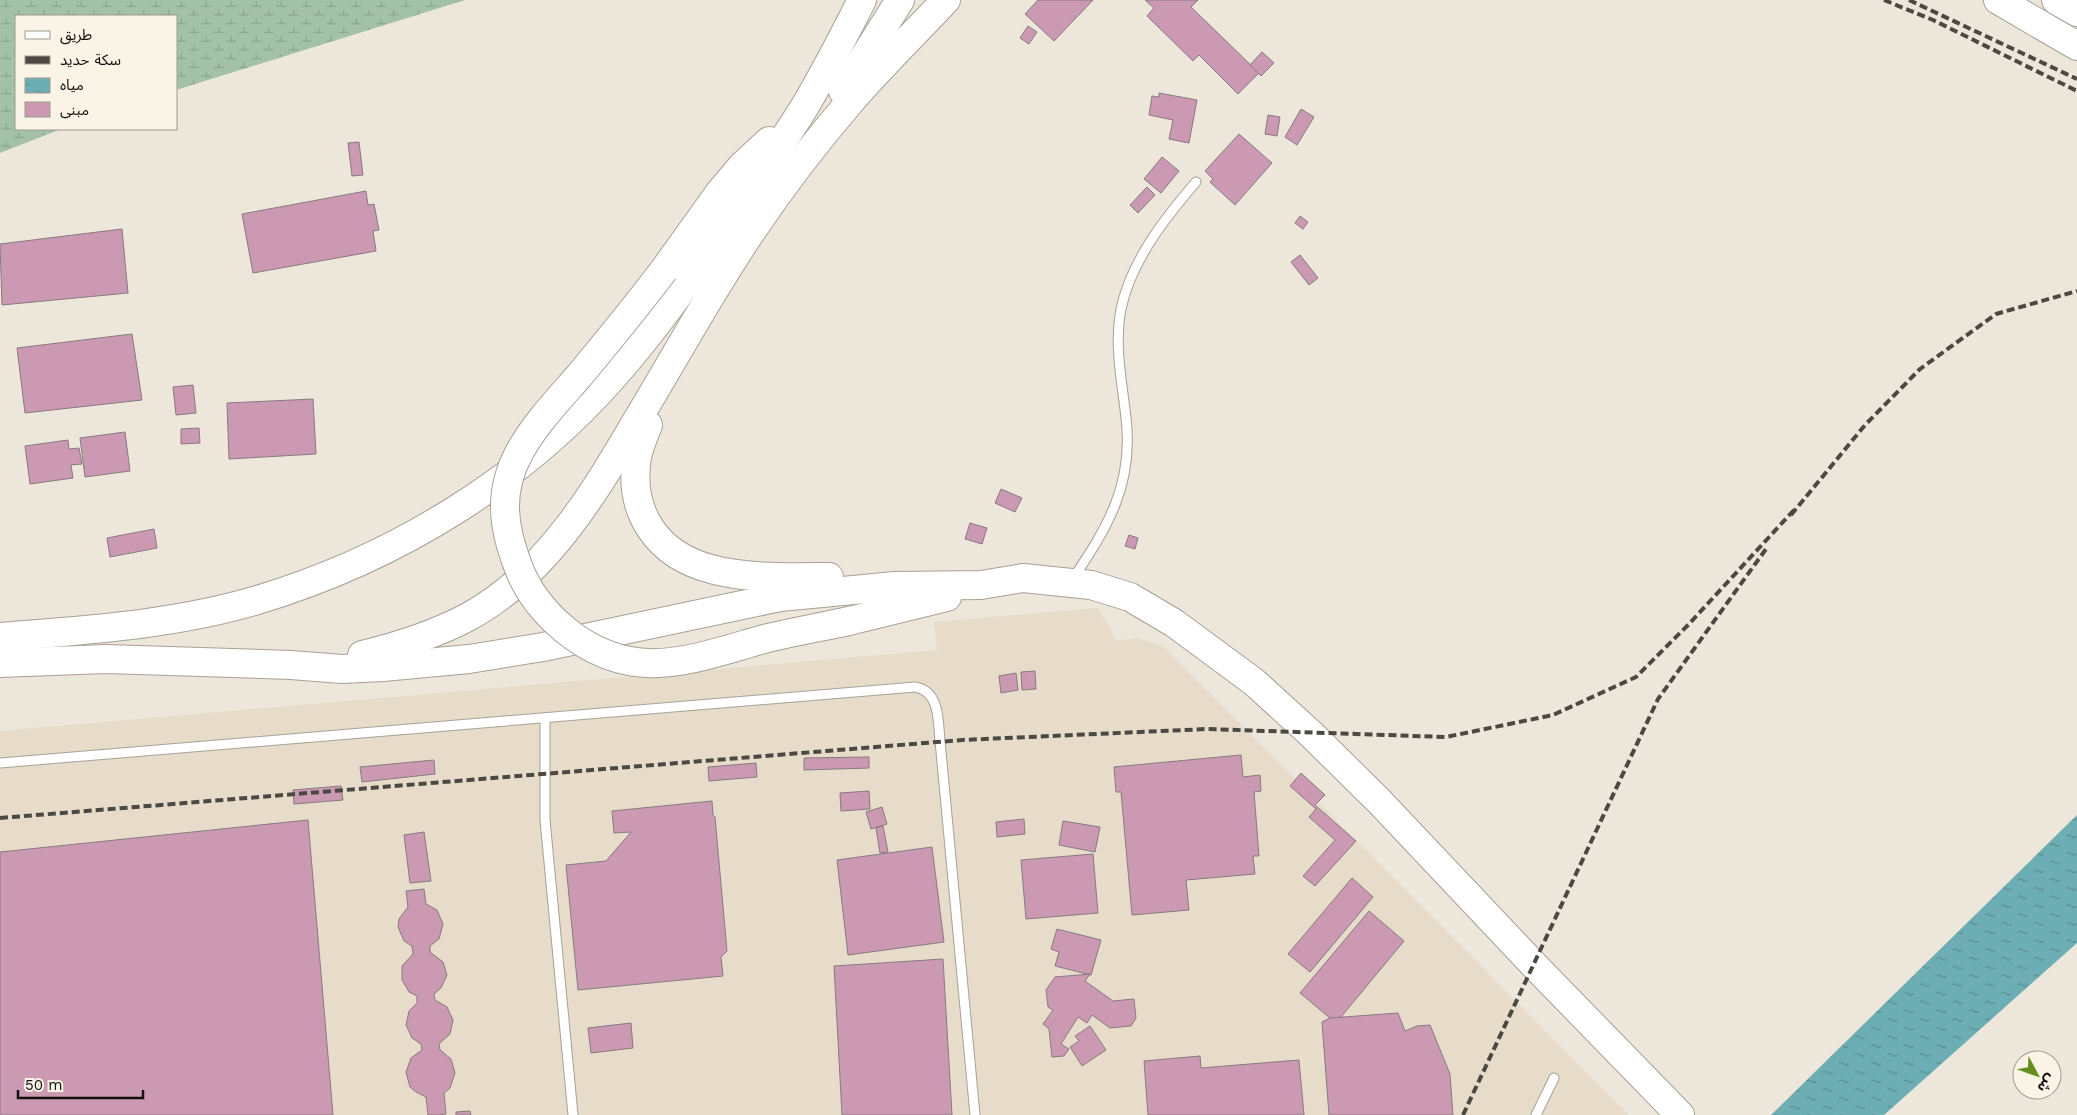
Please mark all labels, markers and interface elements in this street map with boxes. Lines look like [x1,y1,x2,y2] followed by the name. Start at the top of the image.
[15,15,178,130] legend
[60,26,92,45] text: طريق
[60,51,121,69] text: سكة حديد
[60,76,84,94] text: مياه
[60,101,89,119] text: مبنى
[2012,1050,2062,1100] north arrow
[18,1068,142,1100] scale bar
[2034,1071,2059,1096] text: ش
[25,1076,62,1094] text: 50 m

